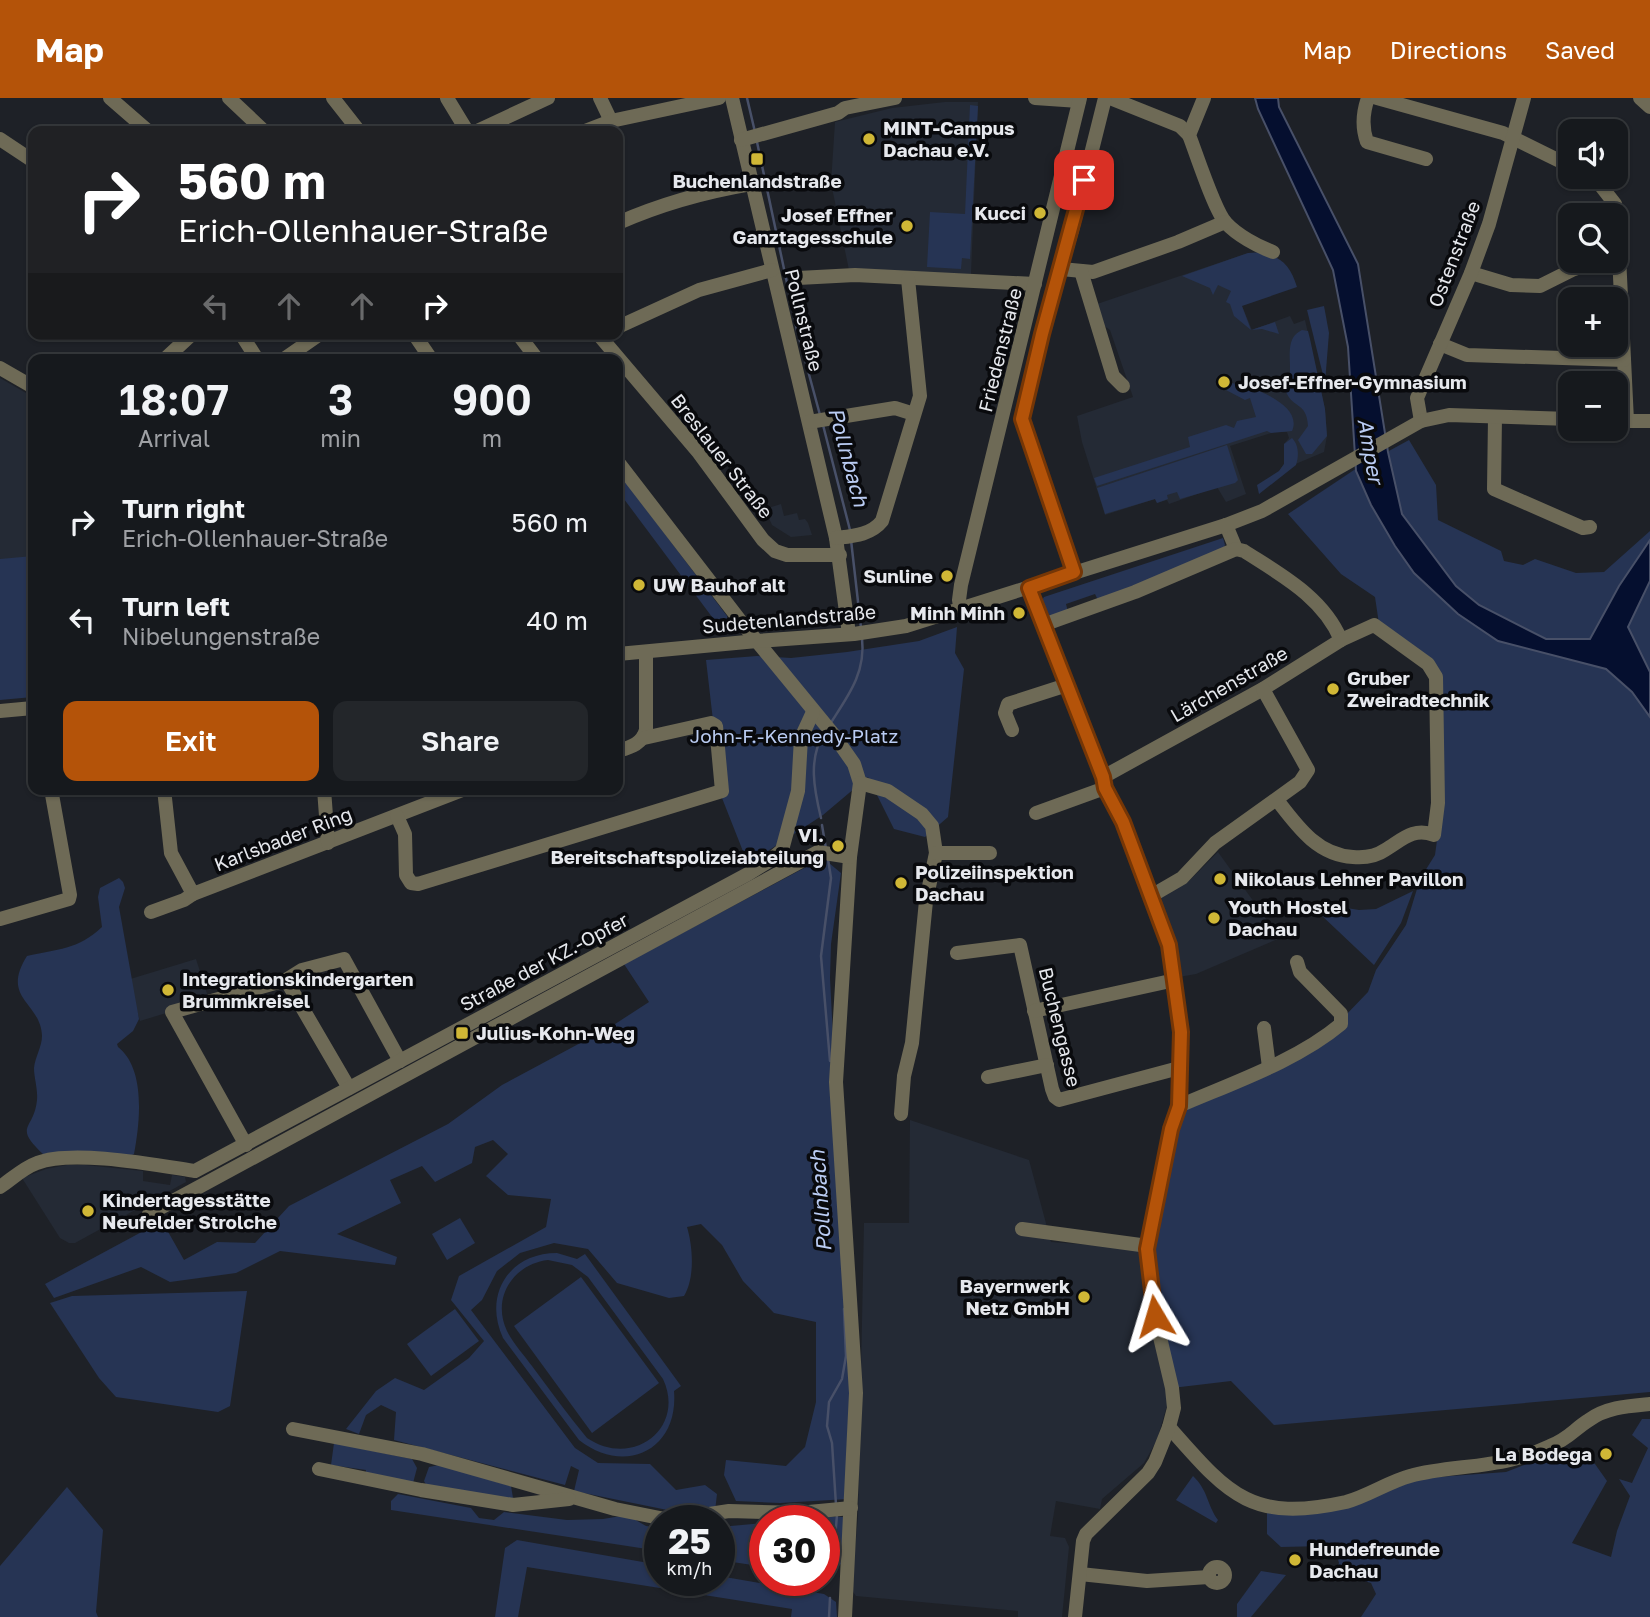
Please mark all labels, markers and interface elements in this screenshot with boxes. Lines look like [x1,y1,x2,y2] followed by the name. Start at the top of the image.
[35,30,104,69] text: Map
[1303,35,1352,64] text: Map
[1390,35,1507,64] text: Directions
[1545,35,1615,64] text: Saved
[883,116,1015,161] place label: MINT-Campus Dachau e.V.
[1558,119,1628,441] map controls
[1558,119,1628,189] button: sound
[861,131,877,147] marker: MINT-Campus Dachau e.V.
[1054,150,1114,210] pin
[178,151,326,210] text: 560 m
[749,151,765,167] marker: Buchenlandstraße
[63,154,154,245] icon: right
[1065,161,1103,199] icon: arrive
[672,169,842,192] place label: Buchenlandstraße
[1423,197,1484,310] street label: Ostenstraße
[974,201,1026,224] place label: Kucci
[733,203,894,248] place label: Josef Effner Ganztagesschule
[1558,203,1628,273] button: search
[1032,205,1048,221] marker: Kucci
[178,211,548,249] text: Erich-Ollenhauer-Straße
[899,218,915,234] marker: Josef Effner Ganztagesschule
[781,266,828,374] street label: Pollnstraße
[973,286,1026,414] street label: Friedenstraße
[197,287,235,325] icon: left
[270,287,308,325] icon: ahead
[343,287,381,325] icon: ahead
[416,287,454,325] icon: right
[1558,287,1628,357] button: +
[1238,370,1467,393] place label: Josef-Effner-Gymnasium
[1558,371,1628,441] button: −
[119,374,229,424] text: 18:07
[328,374,353,424] text: 3
[452,374,532,424] text: 900
[1216,374,1232,390] marker: Josef-Effner-Gymnasium
[667,389,778,523] street label: Breslauer Straße
[823,404,875,510] water label: Pollnbach
[1352,416,1390,488] water label: Amper
[138,424,210,452] text: Arrival
[320,424,361,452] text: min
[482,424,502,452] text: m
[122,493,245,524] text: Turn right
[63,503,101,541] icon: right
[512,507,588,538] text: 560 m
[122,524,388,552] text: Erich-Ollenhauer-Straße
[863,564,933,587] place label: Sunline
[939,568,955,584] marker: Sunline
[653,573,786,596] place label: UW Bauhof alt
[631,577,647,593] marker: UW Bauhof alt
[122,591,230,622] text: Turn left
[701,599,877,638] street label: Sudetenlandstraße
[63,601,101,639] icon: left
[910,601,1005,624] place label: Minh Minh
[527,605,588,636] text: 40 m
[1011,605,1027,621] marker: Minh Minh
[122,622,320,650] text: Nibelungenstraße
[1166,641,1291,726] street label: Lärchenstraße
[1347,666,1490,711] place label: Gruber Zweiradtechnik
[1325,681,1341,697] marker: Gruber Zweiradtechnik
[63,701,319,781] button: Exit
[333,701,588,781] button: Share
[690,724,898,747] park label: John-F.-Kennedy-Platz
[211,802,355,875] street label: Karlsbader Ring
[550,823,824,868] place label: VI. Bereitschaftspolizeiabteilung
[830,838,846,854] marker: VI. Bereitschaftspolizeiabteilung
[915,860,1074,905] place label: Polizeiinspektion Dachau
[1234,867,1463,890] place label: Nikolaus Lehner Pavillon
[1212,871,1228,887] marker: Nikolaus Lehner Pavillon
[893,875,909,891] marker: Polizeiinspektion Dachau
[1228,895,1348,940] place label: Youth Hostel Dachau
[456,907,632,1016] street label: Straße der KZ.-Opfer
[1206,910,1222,926] marker: Youth Hostel Dachau
[1035,965,1086,1089] street label: Buchengasse
[182,967,413,1012] place label: Integrationskindergarten Brummkreisel
[160,982,176,998] marker: Integrationskindergarten Brummkreisel
[476,1021,635,1044] place label: Julius-Kohn-Weg
[454,1025,470,1041] marker: Julius-Kohn-Weg
[803,1148,837,1253] water label: Pollnbach
[102,1188,277,1233] place label: Kindertagesstätte Neufelder Strolche
[80,1203,96,1219] marker: Kindertagesstätte Neufelder Strolche
[960,1274,1070,1319] place label: Bayernwerk Netz GmbH
[1118,1279,1192,1353] position arrow
[1076,1289,1092,1305] marker: Bayernwerk Netz GmbH
[1495,1442,1592,1465] place label: La Bodega
[1598,1446,1614,1462] marker: La Bodega
[749,1505,840,1596] speed limit sign: 30
[668,1520,711,1562] text: 25
[1309,1537,1440,1582] place label: Hundefreunde Dachau
[1287,1552,1303,1568] marker: Hundefreunde Dachau
[667,1557,712,1579] text: km/h

